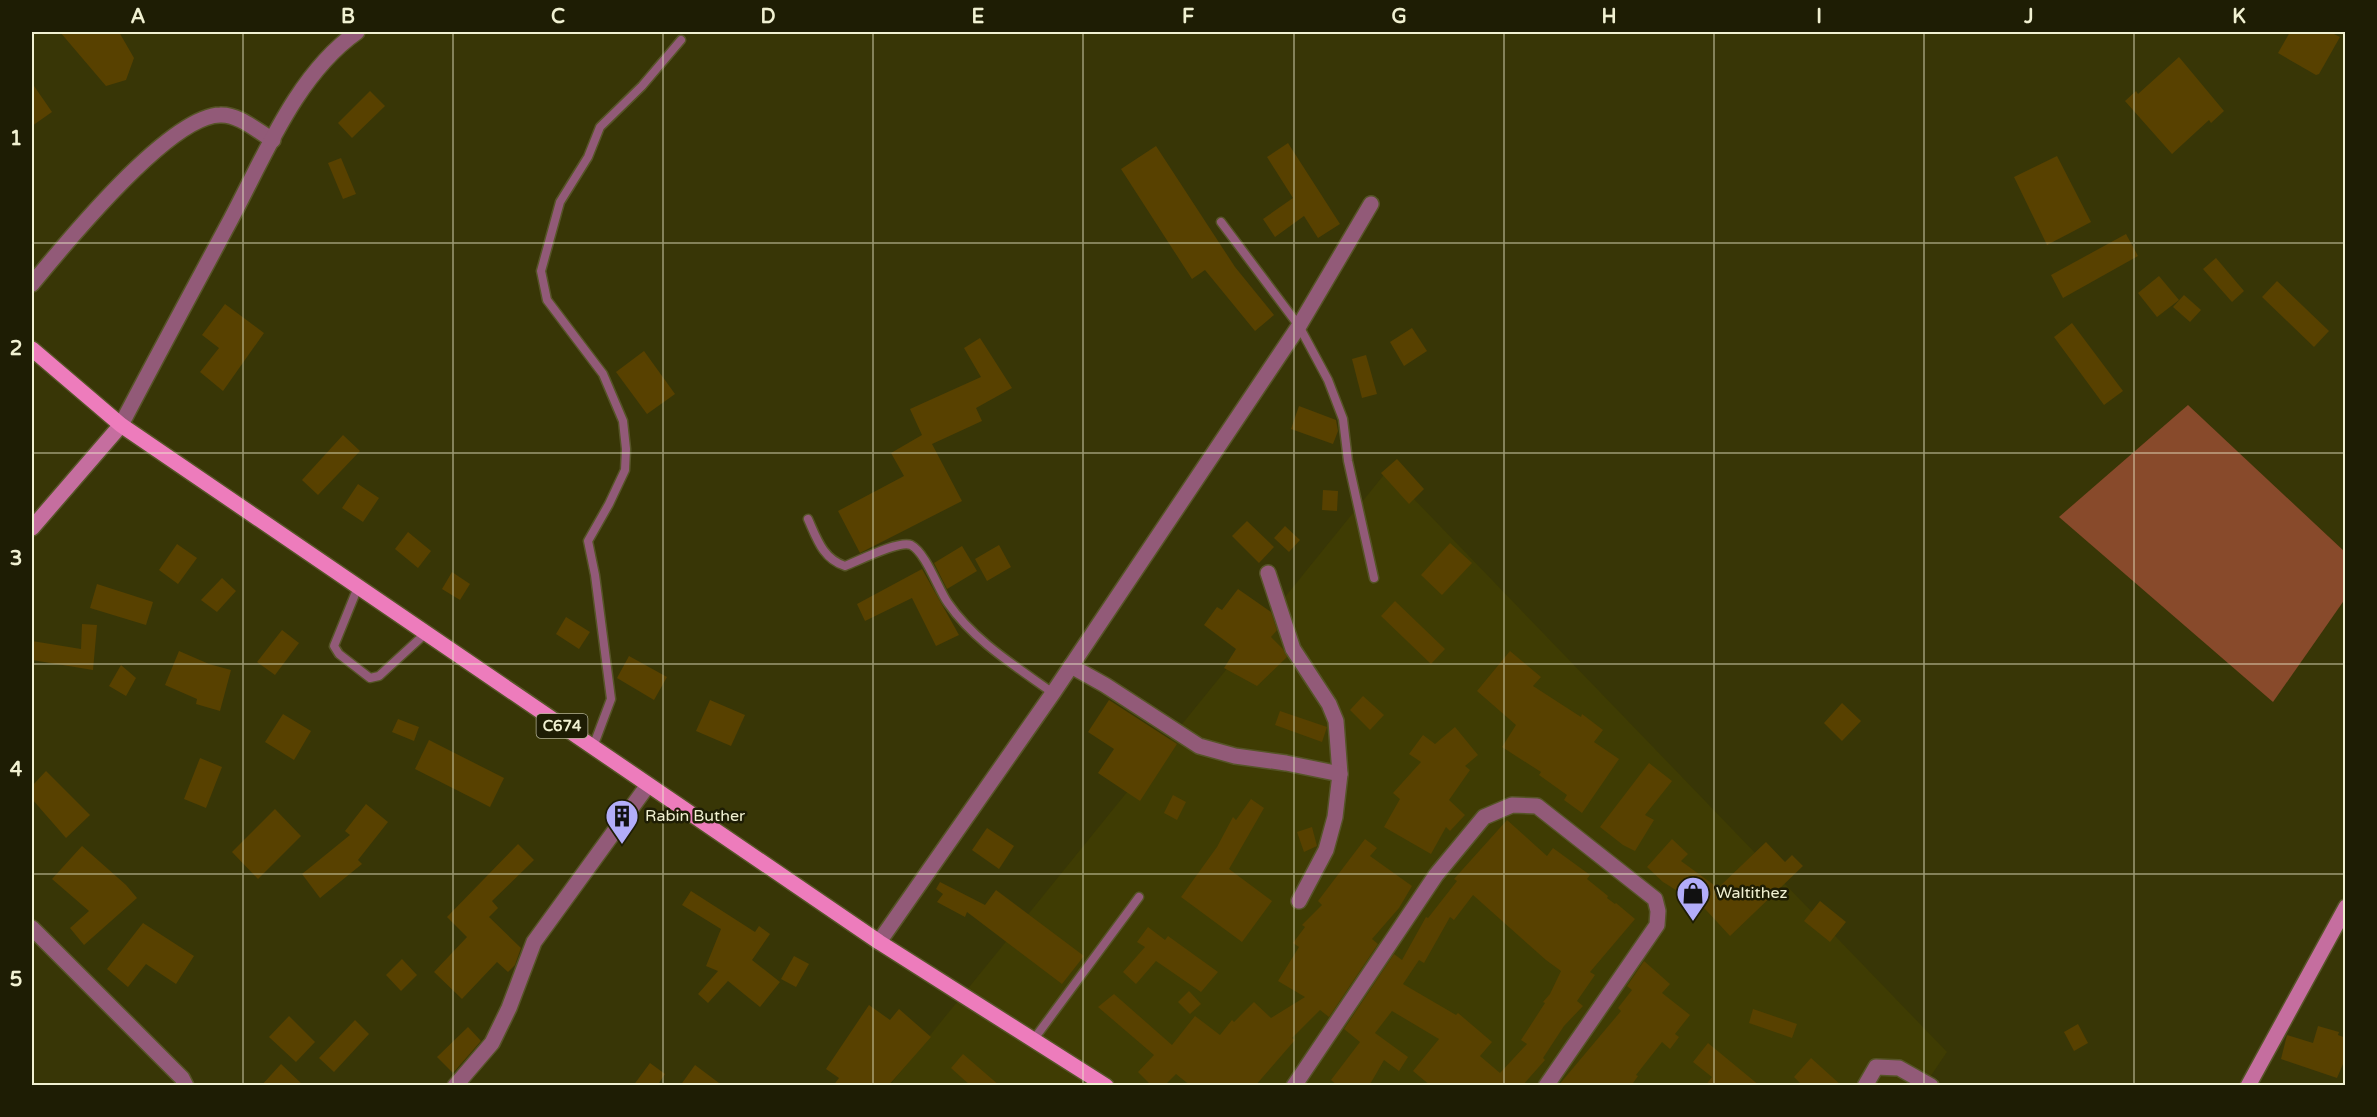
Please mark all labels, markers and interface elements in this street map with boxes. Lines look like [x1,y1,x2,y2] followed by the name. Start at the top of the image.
[131,5,146,29] text: A
[341,5,355,29] text: B
[551,5,565,29] text: C
[760,5,776,29] text: D
[972,5,985,29] text: E
[1182,5,1194,29] text: F
[1391,5,1407,29] text: G
[1601,5,1617,29] text: H
[1816,5,1822,29] text: I
[2023,5,2034,29] text: J
[2232,5,2246,29] text: K
[10,127,22,151] text: 1
[10,337,22,361] text: 2
[10,547,22,571] text: 3
[536,714,588,738] road number: C674
[10,758,23,782] text: 4
[604,798,640,845] building icon: Rabin Buther
[645,806,746,826] place label: Rabin Buther
[1675,875,1711,922] shop icon: Waltithez
[1716,883,1788,903] place label: Waltithez
[10,968,22,992] text: 5

